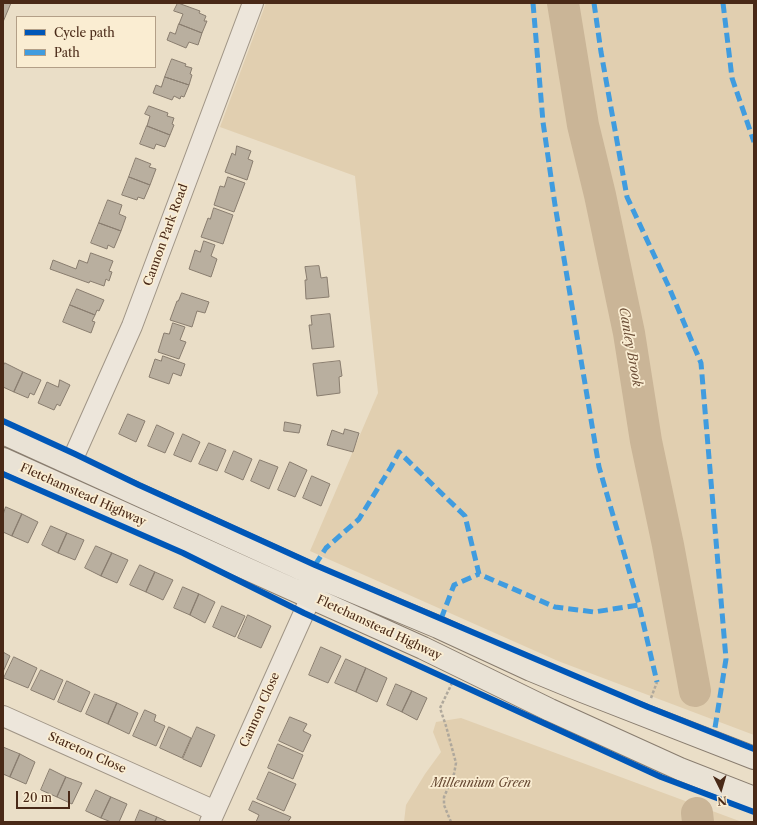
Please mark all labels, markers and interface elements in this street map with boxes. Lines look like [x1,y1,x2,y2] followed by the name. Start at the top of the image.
[16,16,156,68] legend
[54,25,115,40] text: Cycle path
[54,45,80,60] text: Path
[141,182,191,288] street label: Cannon Park Road
[615,306,645,388] water label: Canley Brook
[18,461,148,529] street label: Fletchamstead Highway
[314,593,444,663] street label: Fletchamstead Highway
[237,670,283,750] street label: Cannon Close
[46,729,128,777] street label: Stareton Close
[701,769,741,809] north arrow
[431,777,531,791] park label: Millennium Green
[18,783,72,809] scale bar
[23,790,52,805] text: 20 m
[717,794,727,808] text: N

